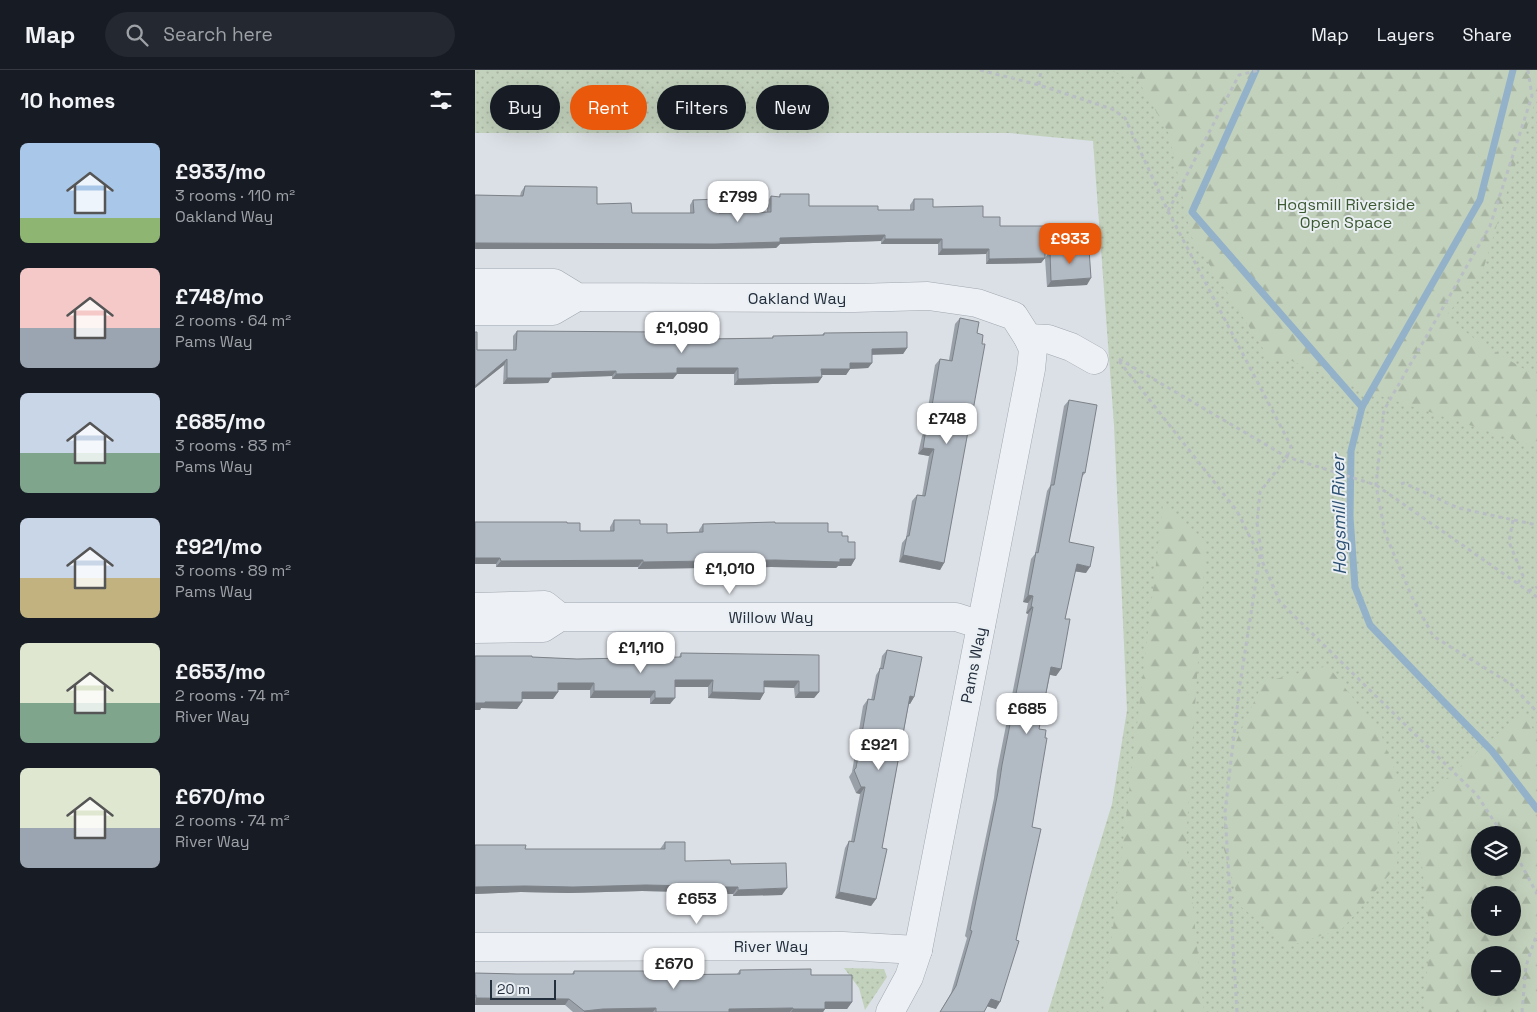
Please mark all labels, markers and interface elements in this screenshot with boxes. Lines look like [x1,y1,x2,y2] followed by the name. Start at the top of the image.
[105,12,455,57] search box
[25,19,75,50] text: Map
[123,21,151,49] icon: search
[163,22,273,47] text: Search here
[1311,23,1349,46] text: Map
[1377,23,1434,46] text: Layers
[1462,23,1512,46] text: Share
[490,85,560,130] chip: Buy
[570,85,647,130] chip: Rent
[657,85,746,130] chip: Filters
[756,85,829,130] chip: New
[427,86,455,114] icon: filters
[20,87,115,114] text: 10 homes
[175,158,266,185] text: £933/mo
[60,163,120,223] icon: home
[708,180,768,223] pin: £799
[175,185,295,206] text: 3 rooms · 110 m²
[719,186,757,207] text: £799
[1277,194,1415,233] park label: Hogsmill Riverside Open Space
[175,206,273,227] text: Oakland Way
[1040,222,1100,265] pin: £933
[1050,228,1090,249] text: £933
[175,283,264,310] text: £748/mo
[60,288,120,348] icon: home
[748,288,846,309] street label: Oakland Way
[175,310,291,331] text: 2 rooms · 64 m²
[641,312,723,354] pin: £1,090
[656,317,708,338] text: £1,090
[175,331,252,352] text: Pams Way
[917,402,977,445] pin: £748
[175,408,266,435] text: £685/mo
[928,408,966,429] text: £748
[60,413,120,473] icon: home
[175,435,291,456] text: 3 rooms · 83 m²
[1326,453,1351,575] water label: Hogsmill River
[175,456,252,477] text: Pams Way
[175,533,262,560] text: £921/mo
[60,538,120,598] icon: home
[689,552,771,595] pin: £1,010
[705,558,755,579] text: £1,010
[175,560,291,581] text: 3 rooms · 89 m²
[175,581,252,602] text: Pams Way
[729,607,813,628] street label: Willow Way
[956,625,991,705] street label: Pams Way
[600,632,682,674] pin: £1,110
[618,637,664,658] text: £1,110
[175,658,266,685] text: £653/mo
[60,663,120,723] icon: home
[175,685,290,706] text: 2 rooms · 74 m²
[997,692,1057,735] pin: £685
[1007,698,1047,719] text: £685
[175,706,249,727] text: River Way
[849,728,909,771] pin: £921
[861,734,897,755] text: £921
[175,783,265,810] text: £670/mo
[60,788,120,848] icon: home
[175,810,290,831] text: 2 rooms · 74 m²
[1471,826,1521,996] map controls
[1471,826,1521,876] button: layers
[175,831,249,852] text: River Way
[667,882,727,925] pin: £653
[1471,886,1521,936] button: +
[677,888,717,909] text: £653
[734,936,808,957] street label: River Way
[1471,946,1521,996] button: −
[644,948,704,990] pin: £670
[654,953,694,974] text: £670
[490,977,556,1000] scale bar
[497,980,530,998] text: 20 m

